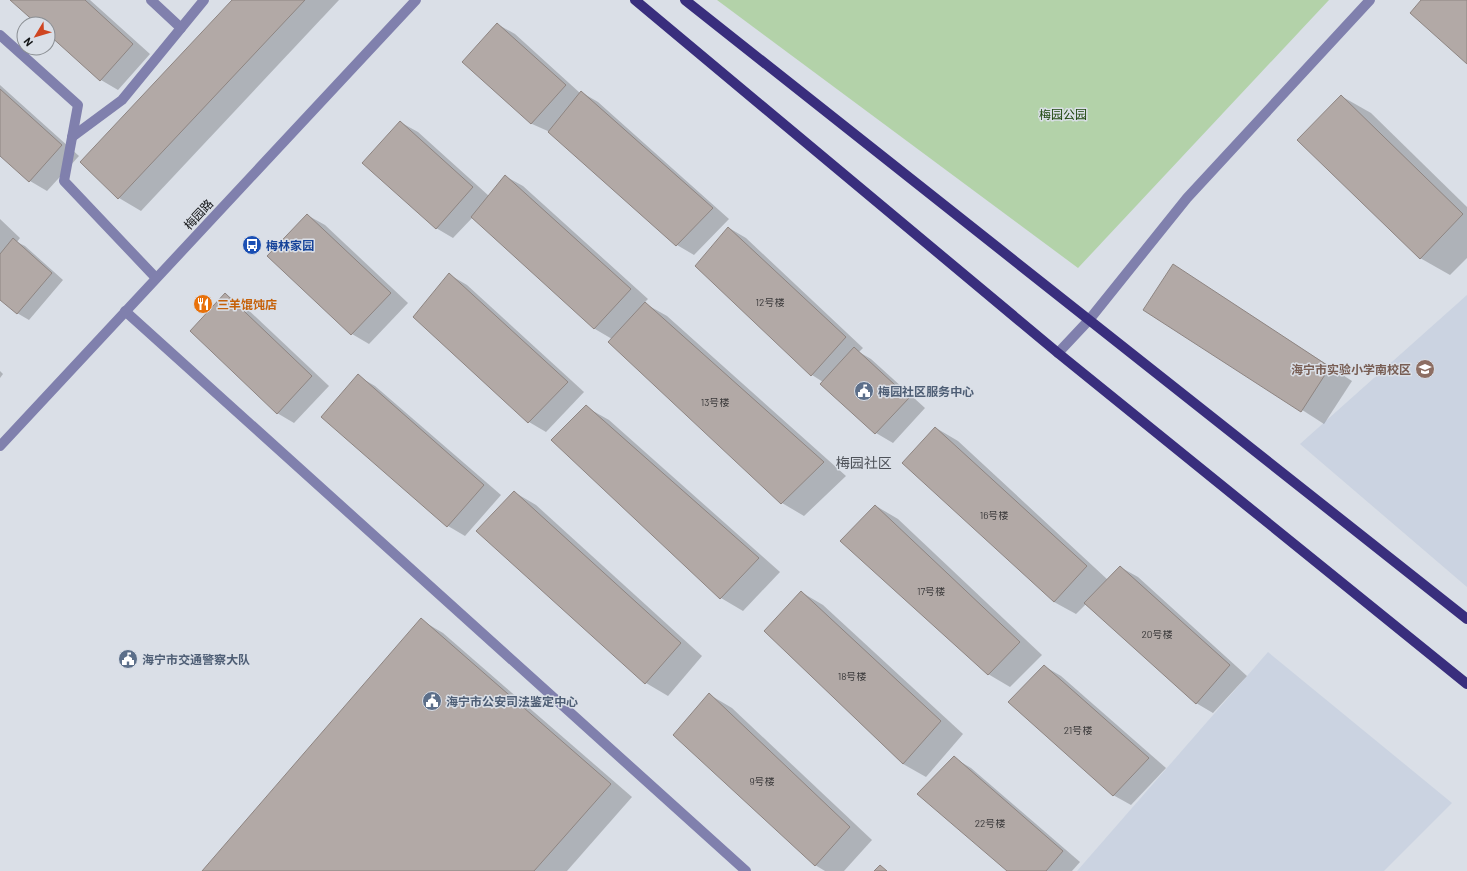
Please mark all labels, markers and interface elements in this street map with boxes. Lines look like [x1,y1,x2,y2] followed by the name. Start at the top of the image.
[16,16,56,56] north arrow
[20,36,35,49] text: N
[1039,107,1087,121] park label: 梅园公园
[181,196,215,232] street label: 梅园路
[241,234,263,256] bus stop icon: 梅林家园
[266,238,314,252] place label: 梅林家园
[192,293,214,315] restaurant icon: 三羊馄饨店
[756,296,784,308] house number: 12号楼
[217,297,277,311] place label: 三羊馄饨店
[1414,358,1436,380] school or university icon: 海宁市实验小学南校区
[1291,362,1411,376] place label: 海宁市实验小学南校区
[853,380,875,402] public building icon: 梅园社区服务中心
[878,384,974,398] place label: 梅园社区服务中心
[701,396,729,408] house number: 13号楼
[836,454,892,471] district label: 梅园社区
[980,509,1008,521] house number: 16号楼
[917,585,945,597] house number: 17号楼
[1141,628,1173,640] house number: 20号楼
[117,648,139,670] public building icon: 海宁市交通警察大队
[142,652,250,666] place label: 海宁市交通警察大队
[838,670,866,682] house number: 18号楼
[421,690,443,712] public building icon: 海宁市公安司法鉴定中心
[446,694,578,708] place label: 海宁市公安司法鉴定中心
[1064,724,1092,736] house number: 21号楼
[749,775,775,787] house number: 9号楼
[975,817,1005,829] house number: 22号楼

